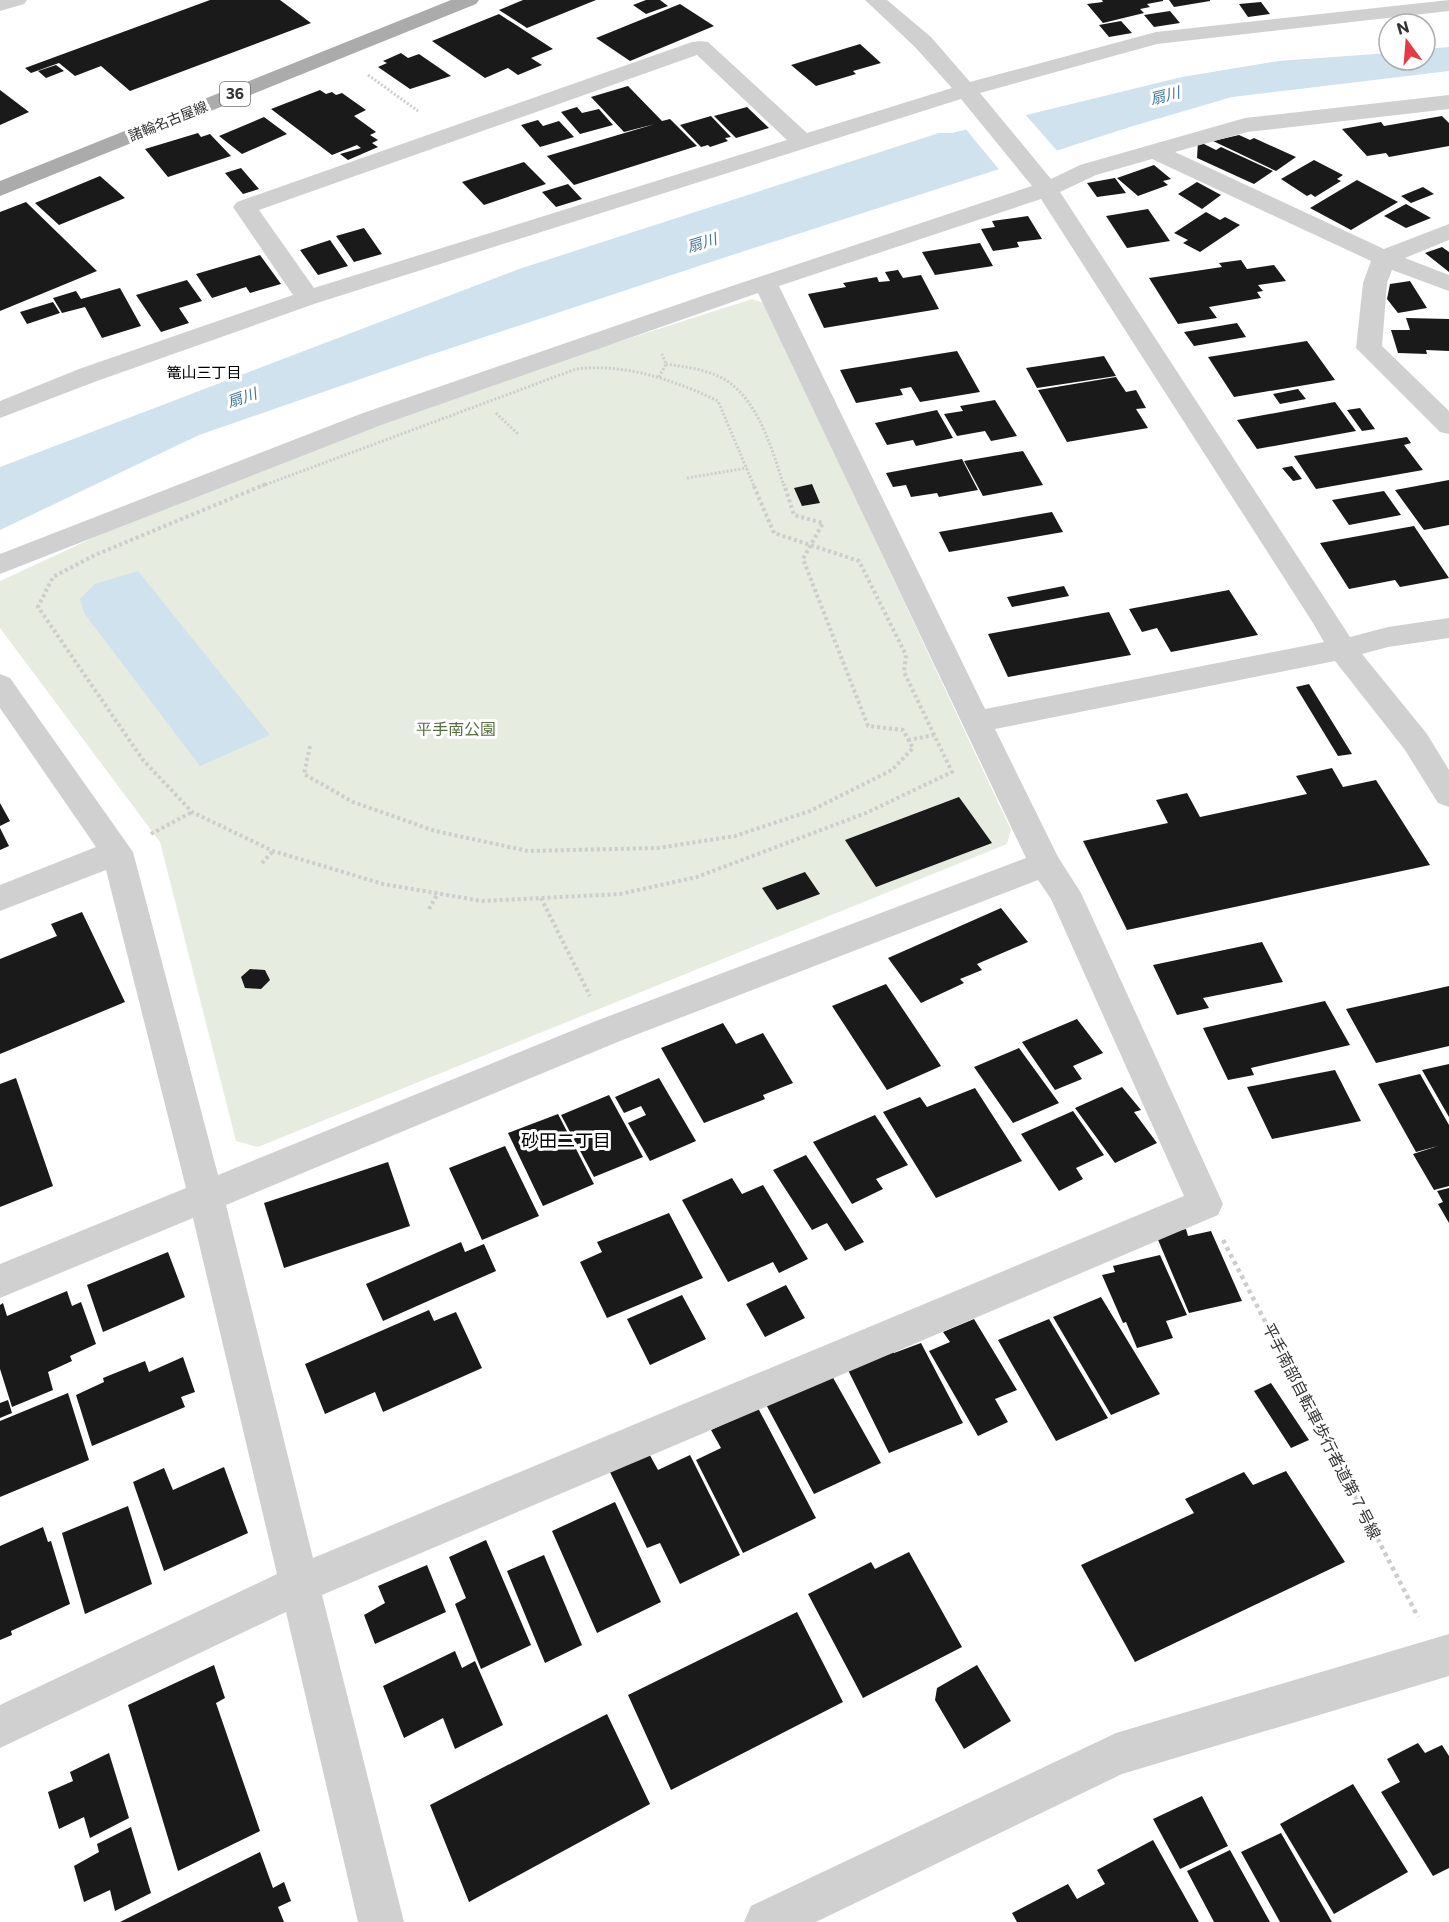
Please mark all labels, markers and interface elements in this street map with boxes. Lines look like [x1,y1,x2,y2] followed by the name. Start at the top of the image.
[1377,12,1437,72] north arrow
[1394,16,1411,38] text: N
[220,82,250,106] road number: 36
[1148,82,1183,107] water label: 扇川
[126,97,210,144] street label: 諸輪名古屋線
[685,228,721,255] water label: 扇川
[166,363,242,381] district label: 篭山三丁目
[225,383,261,410] water label: 扇川
[416,719,496,738] park label: 平手南公園
[521,1129,611,1151] district label: 砂田二丁目
[1259,1320,1385,1542] street label: 平手南部自転車歩行者道第７号線

